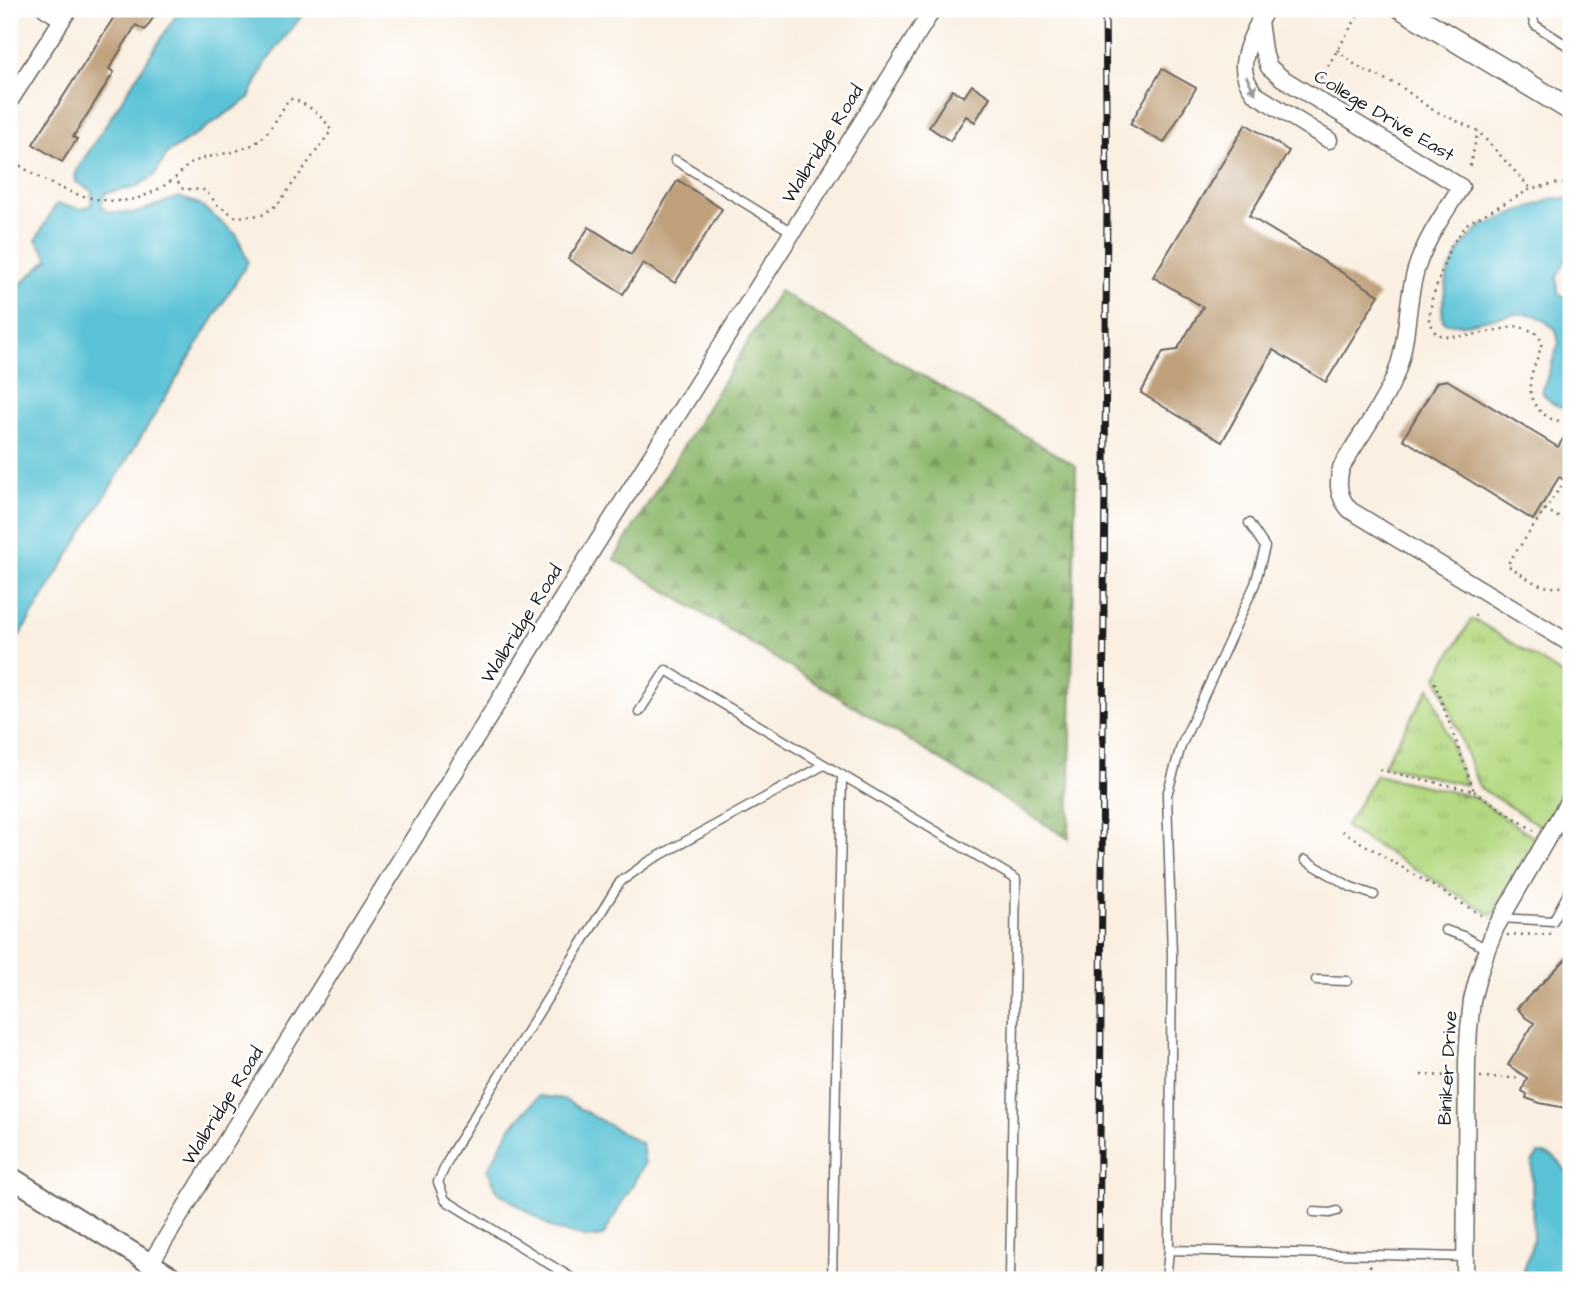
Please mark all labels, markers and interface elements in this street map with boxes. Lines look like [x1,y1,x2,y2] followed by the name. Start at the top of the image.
[1308,63,1460,170] street label: College Drive East
[1245,75,1257,95] one-way arrow
[776,79,871,209] street label: Walbridge Road
[475,559,570,689] street label: Walbridge Road
[1432,1010,1464,1126] street label: Biniker Drive
[176,1041,271,1171] street label: Walbridge Road

